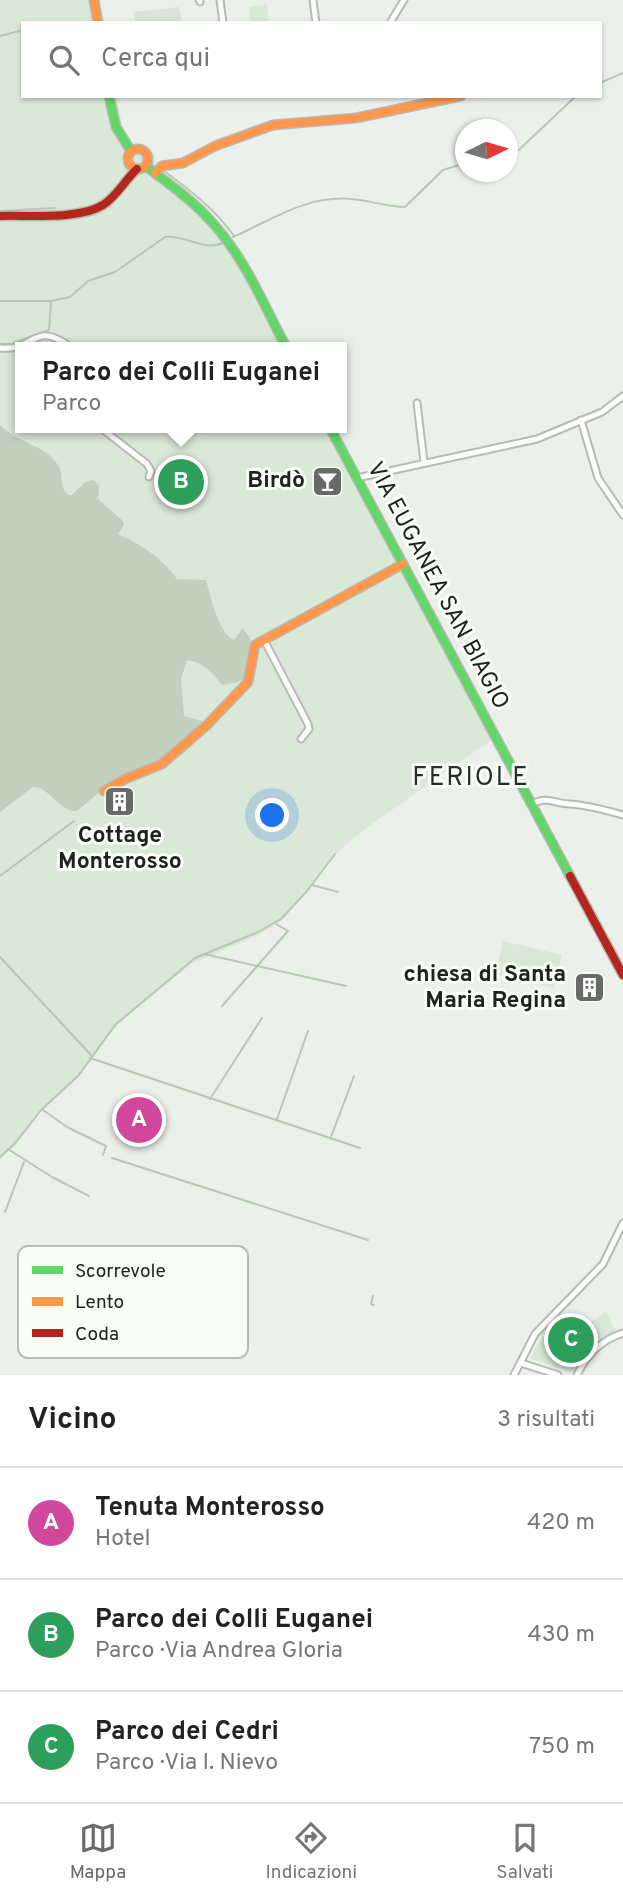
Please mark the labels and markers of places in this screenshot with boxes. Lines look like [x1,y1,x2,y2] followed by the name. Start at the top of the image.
[158,456,204,508] pin: B
[311,464,345,498] bar icon: Birdò
[247,467,305,496] place label: Birdò
[103,785,137,819] building icon: Cottage Monterosso
[58,822,182,877] place label: Cottage Monterosso
[404,961,566,1016] place label: chiesa di Santa Maria Regina
[572,971,606,1005] building icon: chiesa di Santa Maria Regina
[116,1094,162,1146] pin: A
[548,1314,594,1366] pin: C

